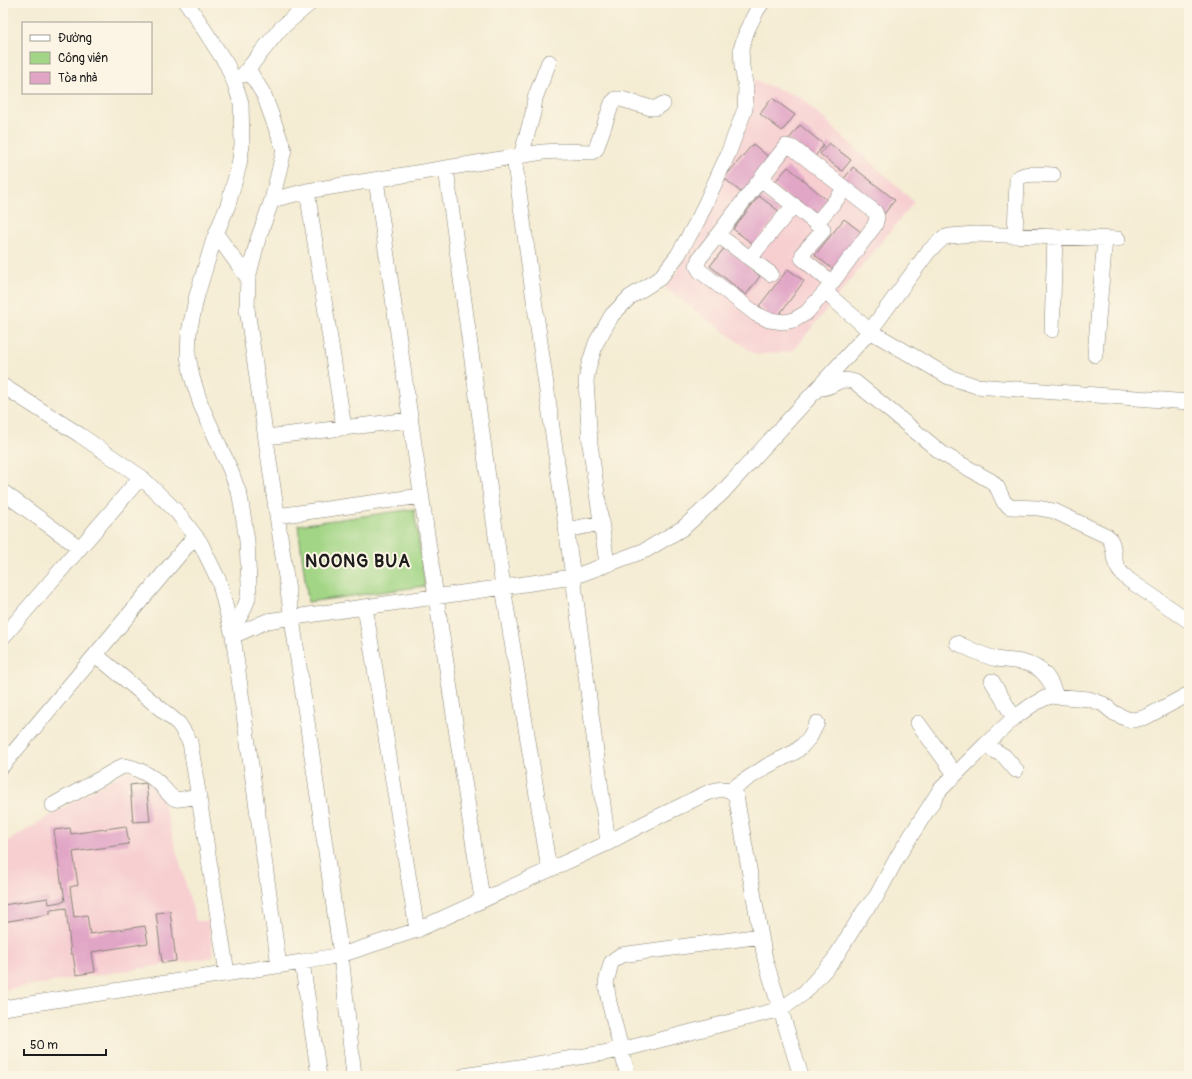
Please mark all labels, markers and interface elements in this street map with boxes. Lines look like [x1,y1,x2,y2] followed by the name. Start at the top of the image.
[22,22,152,94] legend
[58,31,92,46] text: Đường
[58,51,108,66] text: Công viên
[58,71,98,86] text: Tòa nhà
[305,550,411,573] district label: NOONG BUA
[24,1031,106,1057] scale bar
[30,1038,58,1053] text: 50 m

